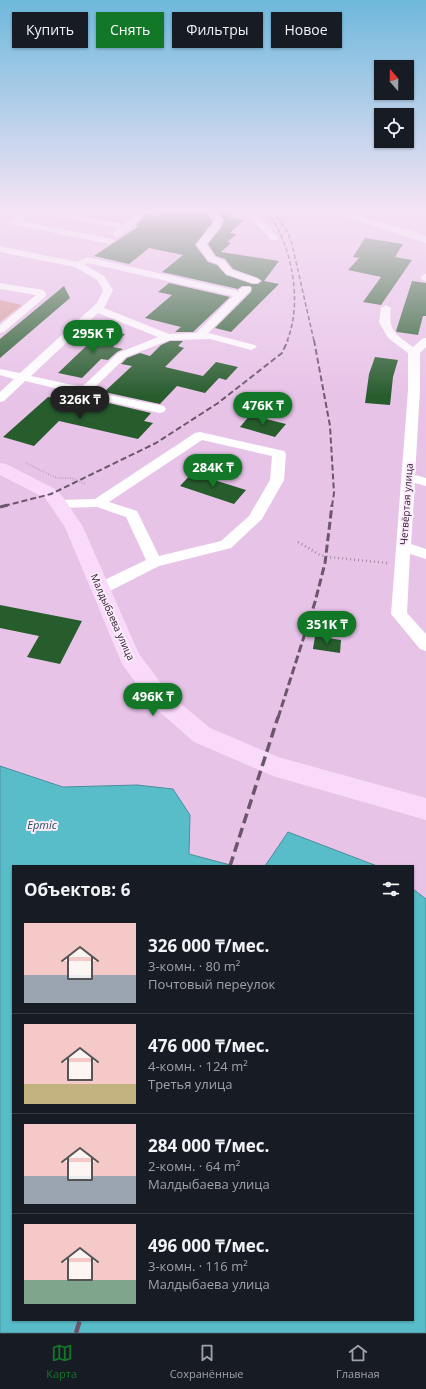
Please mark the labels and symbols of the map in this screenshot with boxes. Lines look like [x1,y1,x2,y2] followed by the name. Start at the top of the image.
[374,60,414,100] north arrow
[60,320,126,354] pin: 295K ₸
[47,386,113,420] pin: 326K ₸
[230,392,296,426] pin: 476K ₸
[180,454,246,488] pin: 284K ₸
[396,463,416,545] street label: Четвёртая улица
[88,571,138,663] street label: Малдыбаева улица
[294,611,360,645] pin: 351K ₸
[120,683,186,717] pin: 496K ₸
[27,817,58,832] water label: Ертіс

